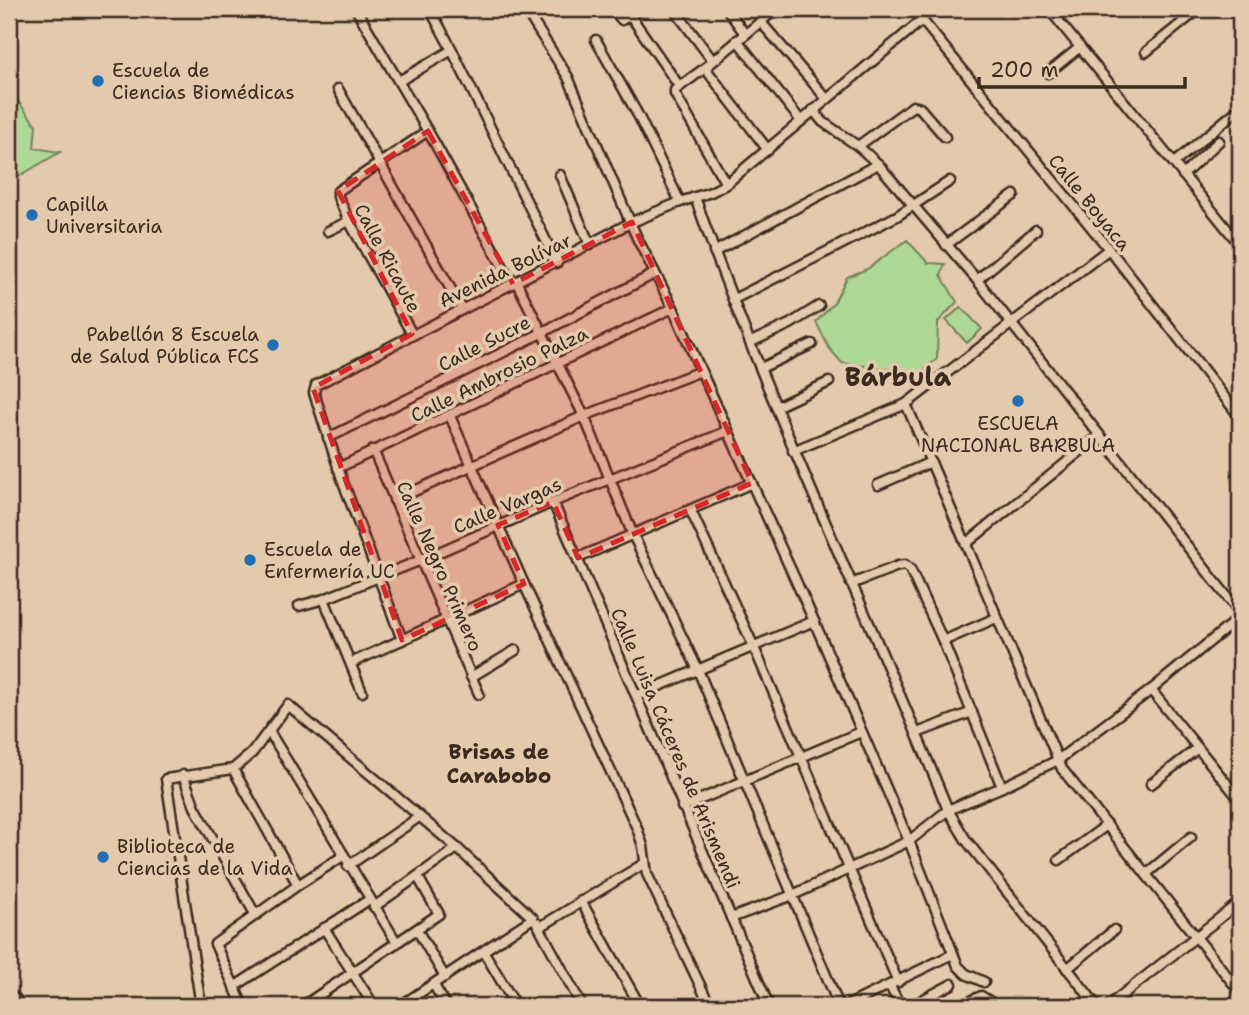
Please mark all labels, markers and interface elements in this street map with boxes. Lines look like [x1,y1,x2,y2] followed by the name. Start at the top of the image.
[979,46,1186,90] scale bar
[990,56,1059,84] text: 200 m
[112,58,295,105] place label: Escuela de Ciencias Biomédicas
[90,73,106,89] marker: Escuela de Ciencias Biomédicas
[1043,149,1136,256] street label: Calle Boyaca
[46,192,163,239] place label: Capilla Universitaria
[348,199,427,317] street label: Calle Ricaute
[24,207,40,223] marker: Capilla Universitaria
[435,228,576,313] street label: Avenida Bolívar
[434,310,535,377] street label: Calle Sucre
[406,321,592,428] street label: Calle Ambrosio Palza
[70,322,259,369] place label: Pabellón 8 Escuela de Salud Pública FCS
[265,337,281,353] marker: Pabellón 8 Escuela de Salud Pública FCS
[845,359,952,394] district label: Bárbula
[1010,393,1026,409] marker: ESCUELA NACIONAL BARBULA
[921,411,1116,458] place label: ESCUELA NACIONAL BARBULA
[449,471,565,539] street label: Calle Vargas
[391,477,488,655] street label: Calle Negro Primero
[264,537,395,584] place label: Escuela de Enfermería UC
[242,552,258,568] marker: Escuela de Enfermería UC
[605,604,746,892] street label: Calle Luisa Cáceres de Arismendi
[447,738,551,790] district label: Brisas de Carabobo
[117,834,293,881] place label: Biblioteca de Ciencias de la Vida
[95,849,111,865] marker: Biblioteca de Ciencias de la Vida

